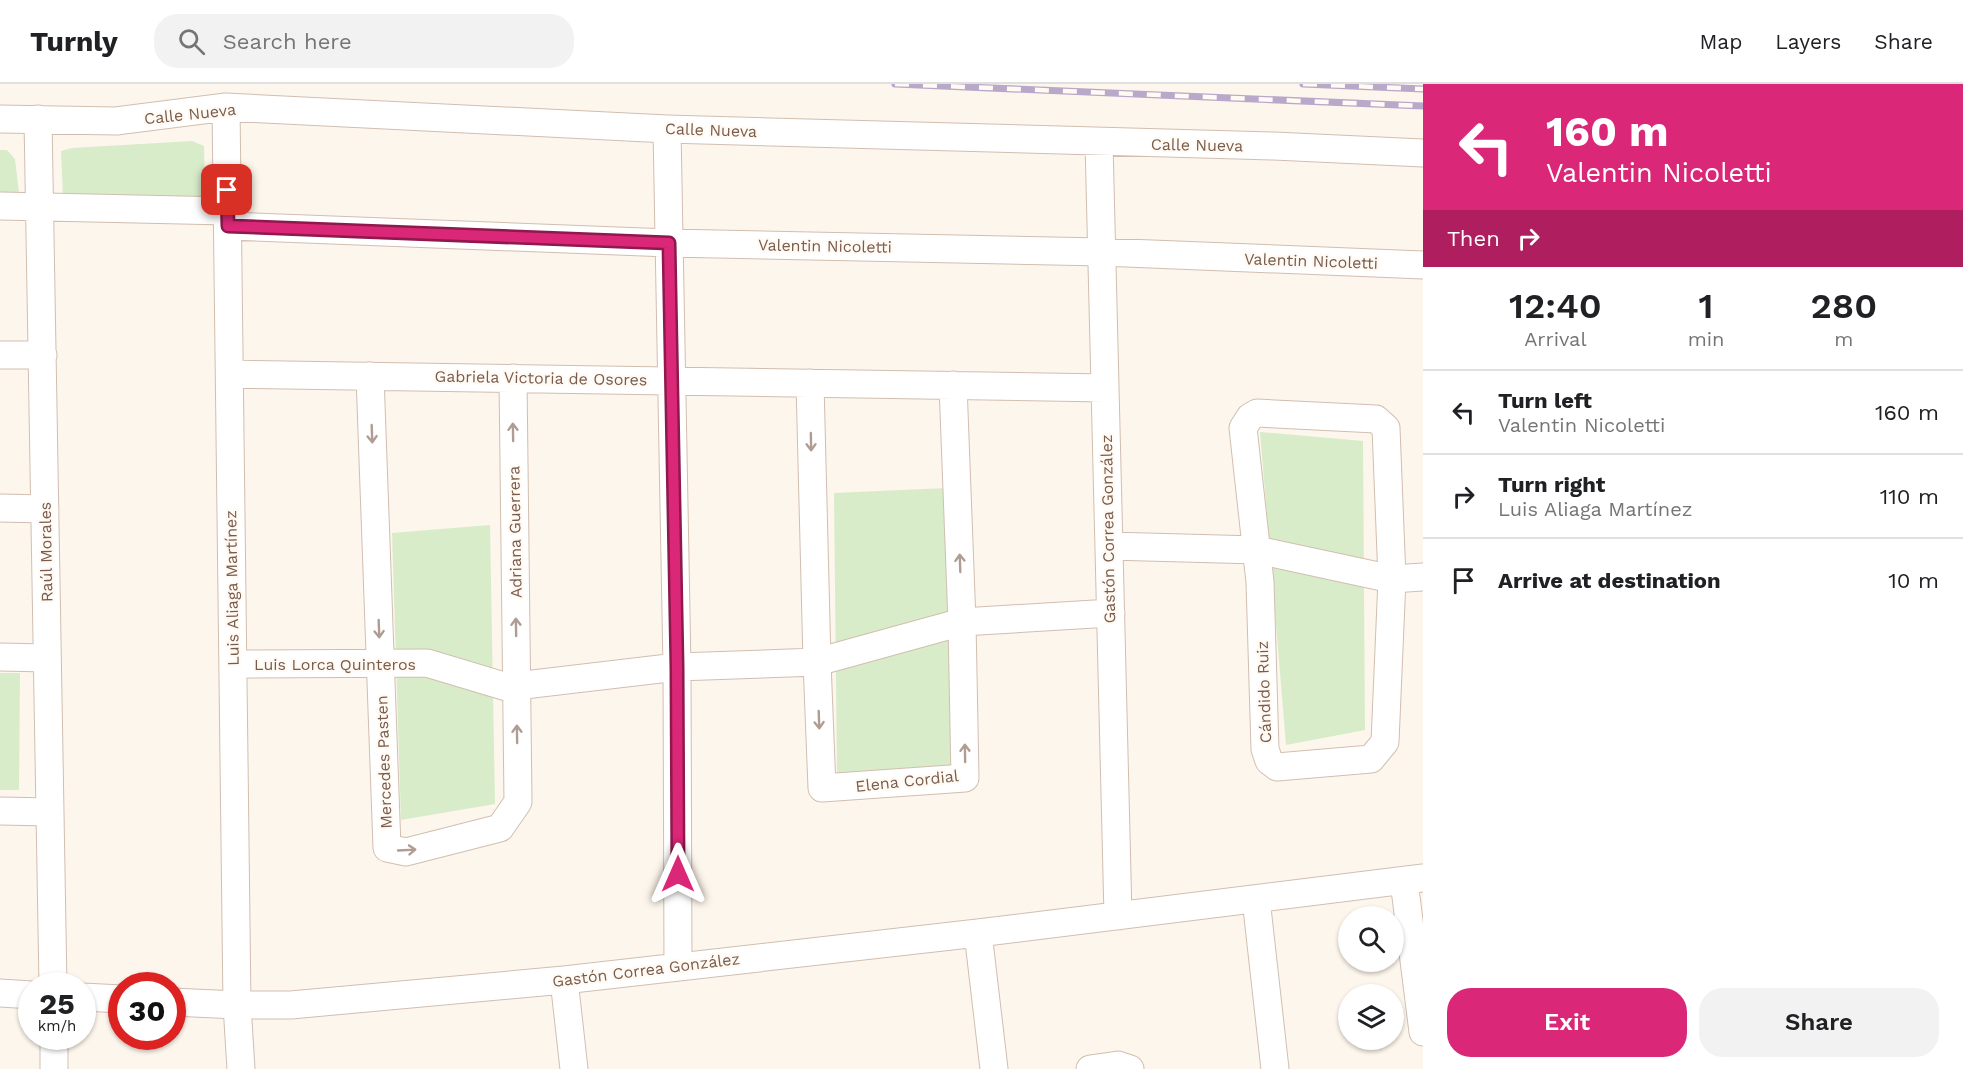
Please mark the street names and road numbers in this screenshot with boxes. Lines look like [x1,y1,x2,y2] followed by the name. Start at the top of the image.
[143,100,237,128] street label: Calle Nueva
[665,119,757,141] street label: Calle Nueva
[1151,135,1243,155] street label: Calle Nueva
[758,235,892,257] street label: Valentin Nicoletti
[1244,249,1378,273] street label: Valentin Nicoletti
[435,367,647,389] street label: Gabriela Victoria de Osores
[1097,434,1119,624] street label: Gastón Correa González
[504,466,526,598] street label: Adriana Guerrera
[36,502,56,602] street label: Raúl Morales
[221,510,243,666] street label: Luis Aliaga Martínez
[1253,640,1275,744] street label: Cándido Ruiz
[254,655,416,674] street label: Luis Lorca Quinteros
[372,695,396,829] street label: Mercedes Pasten
[855,766,960,796] street label: Elena Cordial
[551,949,741,991] street label: Gastón Correa González

